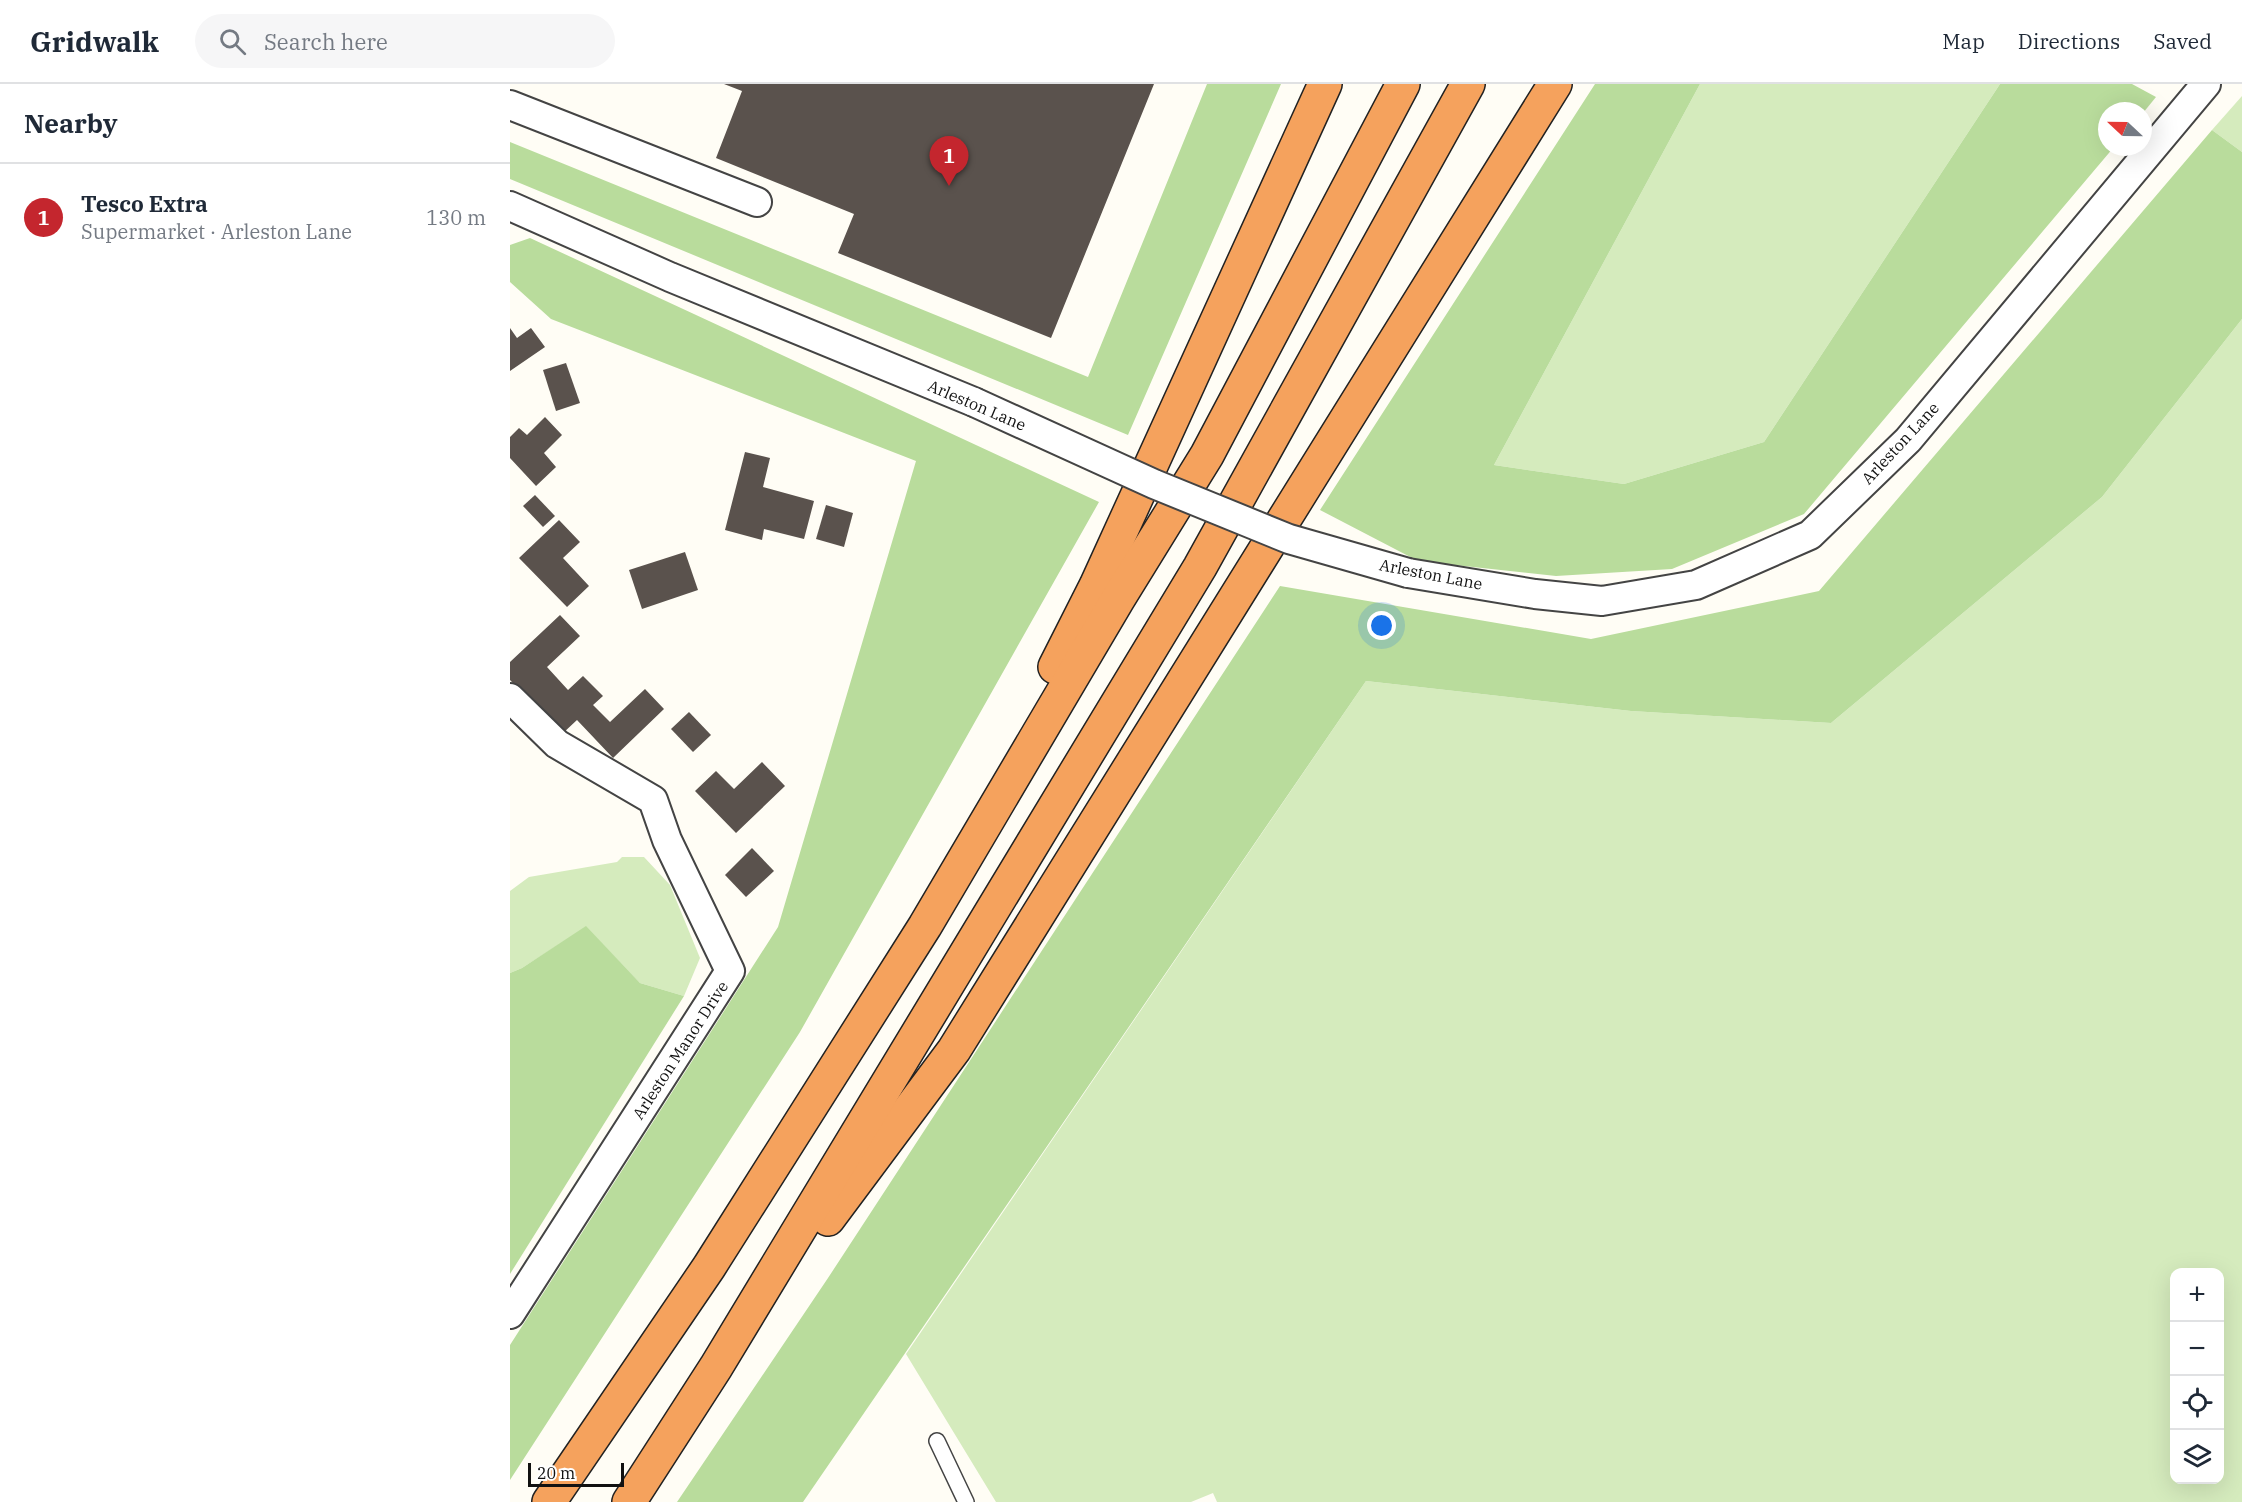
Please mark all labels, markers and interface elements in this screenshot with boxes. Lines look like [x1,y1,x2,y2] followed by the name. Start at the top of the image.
[195,14,615,68] search box
[30,23,159,60] text: Gridwalk
[216,25,249,58] icon: search
[264,27,388,56] text: Search here
[1942,27,1985,55] text: Map
[2018,27,2120,55] text: Directions
[2153,27,2212,55] text: Saved
[2098,102,2152,156] north arrow
[24,106,118,140] text: Nearby
[930,136,968,186] pin: 1
[81,189,208,218] text: Tesco Extra
[38,204,50,231] text: 1
[426,204,486,231] text: 130 m
[81,218,352,245] text: Supermarket · Arleston Lane
[925,375,1029,435] street label: Arleston Lane
[1857,398,1943,488] street label: Arleston Lane
[1378,554,1484,594] street label: Arleston Lane
[1367,611,1396,640] your location
[628,977,732,1123] street label: Arleston Manor Drive
[2170,1268,2224,1484] map controls
[2170,1268,2224,1322] button: +
[2170,1322,2224,1376] button: −
[2170,1376,2224,1430] button: locate
[2170,1430,2224,1484] button: layers
[528,1460,624,1488] scale bar
[537,1463,575,1483] text: 20 m

